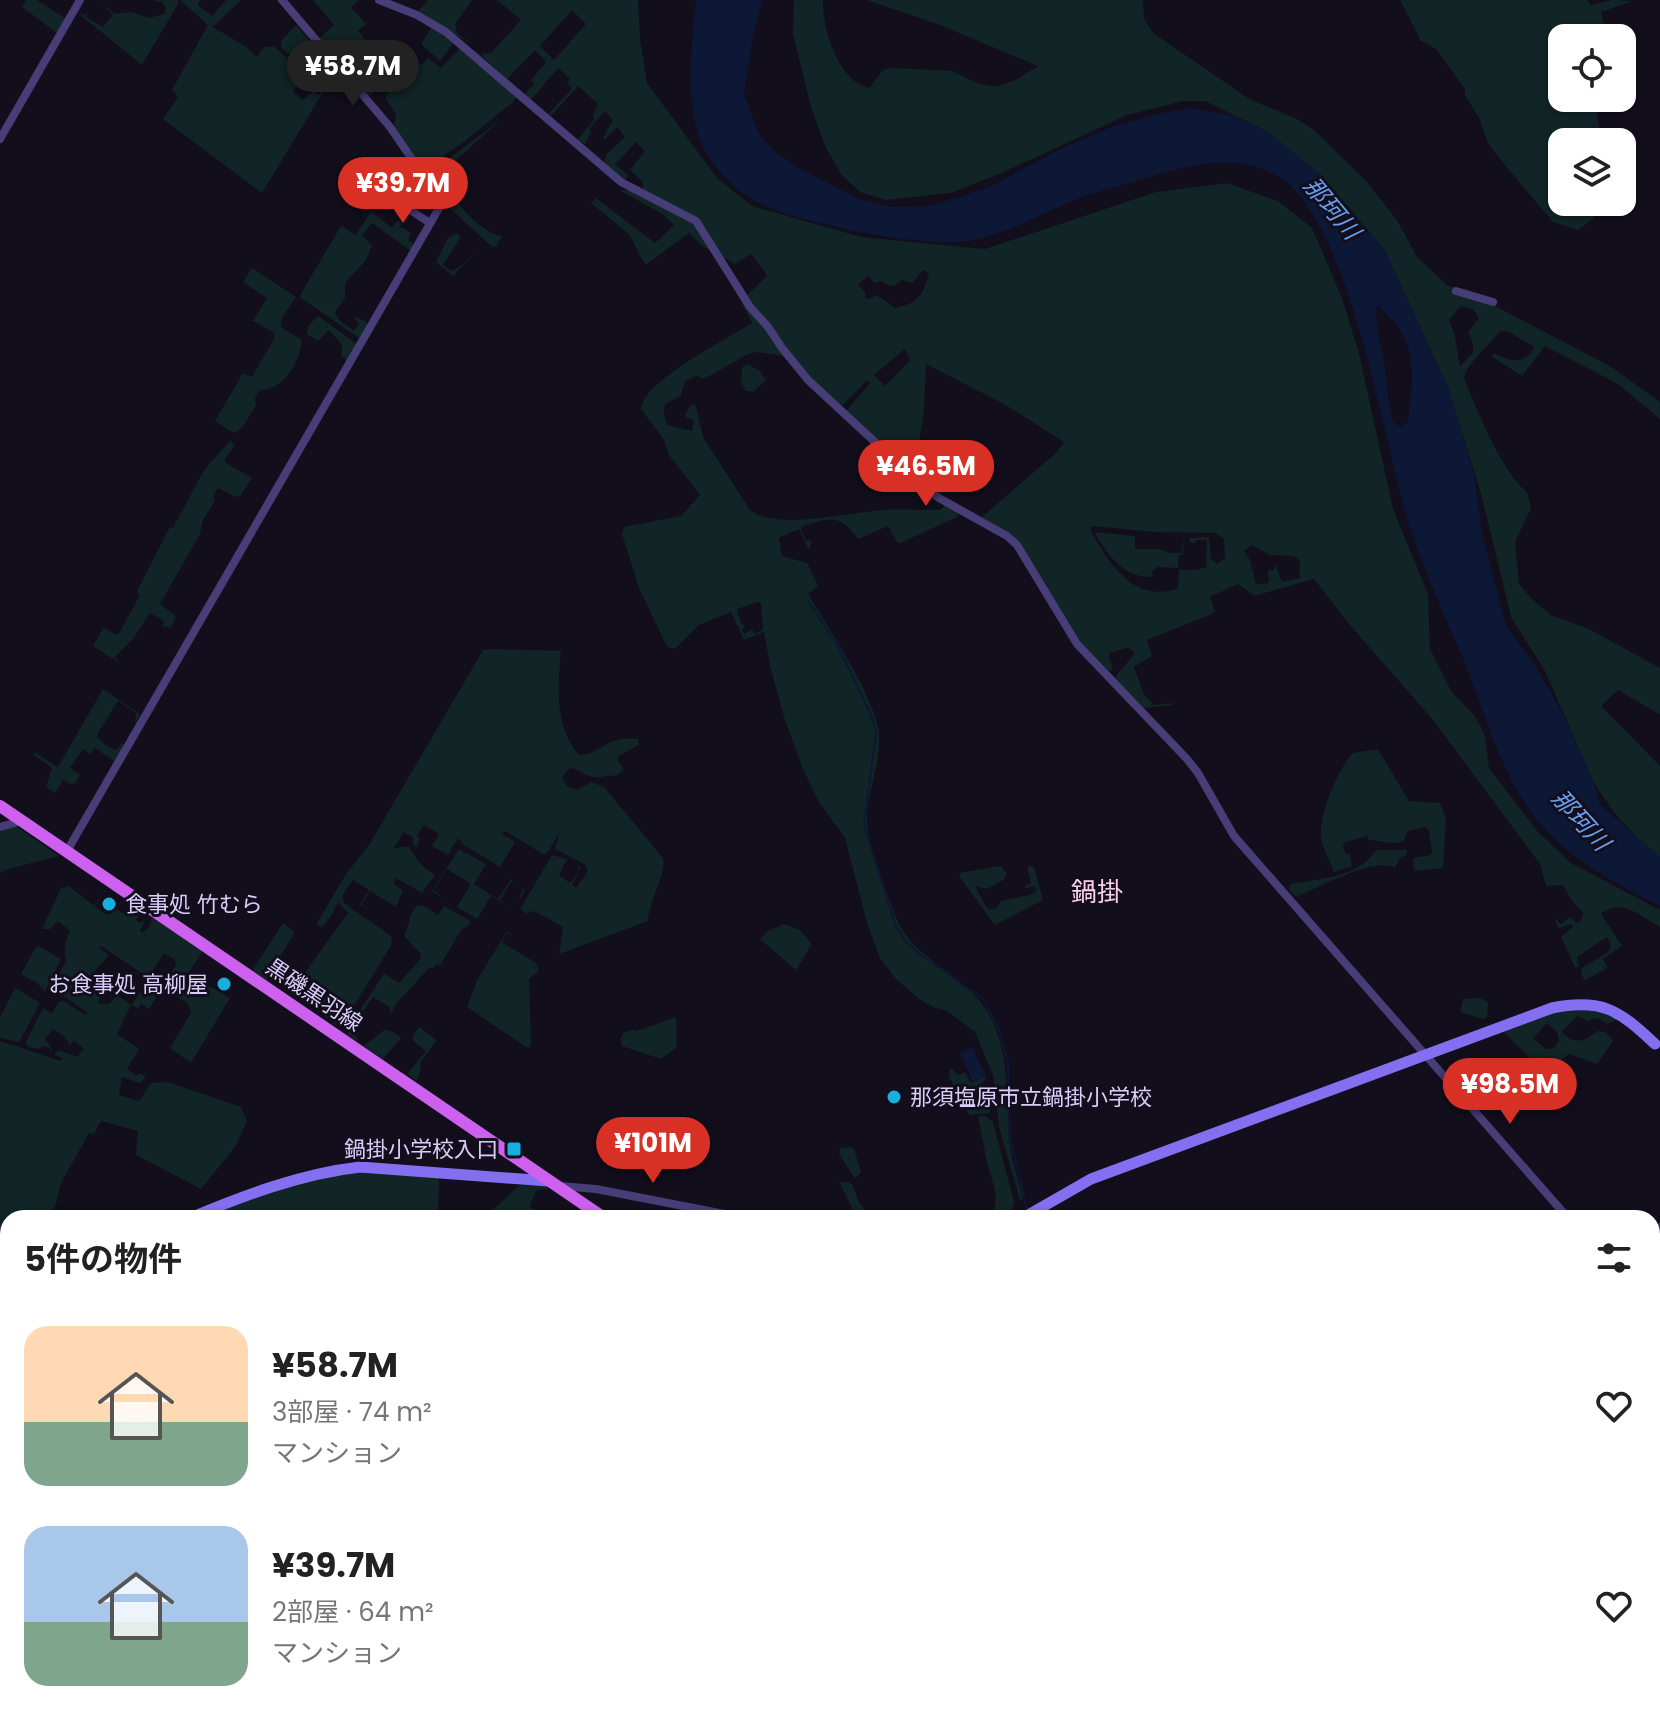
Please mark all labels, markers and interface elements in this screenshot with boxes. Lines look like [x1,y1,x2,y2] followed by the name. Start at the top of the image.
[1548,24,1636,216] map controls
[1548,24,1636,112] button: locate
[288,40,418,108] pin: ¥58.7M
[305,48,401,84] text: ¥58.7M
[1548,128,1636,216] button: layers
[338,157,468,225] pin: ¥39.7M
[356,165,450,201] text: ¥39.7M
[1296,170,1370,248] water label: 那珂川
[861,440,991,508] pin: ¥46.5M
[876,448,976,484] text: ¥46.5M
[1545,782,1619,860] water label: 那珂川
[1071,874,1123,910] district label: 鍋掛
[125,889,263,920] place label: 食事処 竹むら
[100,895,118,913] marker: 食事処 竹むら
[260,951,368,1039] street label: 黒磯黒羽線
[48,969,208,1000] place label: お食事処 高柳屋
[215,975,233,993] marker: お食事処 高柳屋
[1445,1058,1575,1126] pin: ¥98.5M
[1461,1066,1559,1102] text: ¥98.5M
[910,1082,1152,1113] place label: 那須塩原市立鍋掛小学校
[885,1088,903,1106] marker: 那須塩原市立鍋掛小学校
[597,1117,709,1185] pin: ¥101M
[614,1125,692,1161] text: ¥101M
[344,1134,498,1165] place label: 鍋掛小学校入口
[505,1140,523,1158] marker: 鍋掛小学校入口
[24,1235,182,1283] text: 5件の物件
[1592,1236,1636,1280] icon: filters
[272,1341,398,1389] text: ¥58.7M
[88,1358,184,1454] icon: home
[1592,1384,1636,1428] icon: heart
[272,1394,432,1430] text: 3部屋 · 74 m²
[272,1435,402,1471] text: マンション
[272,1541,395,1589] text: ¥39.7M
[88,1558,184,1654] icon: home
[1592,1584,1636,1628] icon: heart
[272,1594,434,1630] text: 2部屋 · 64 m²
[272,1635,402,1671] text: マンション

